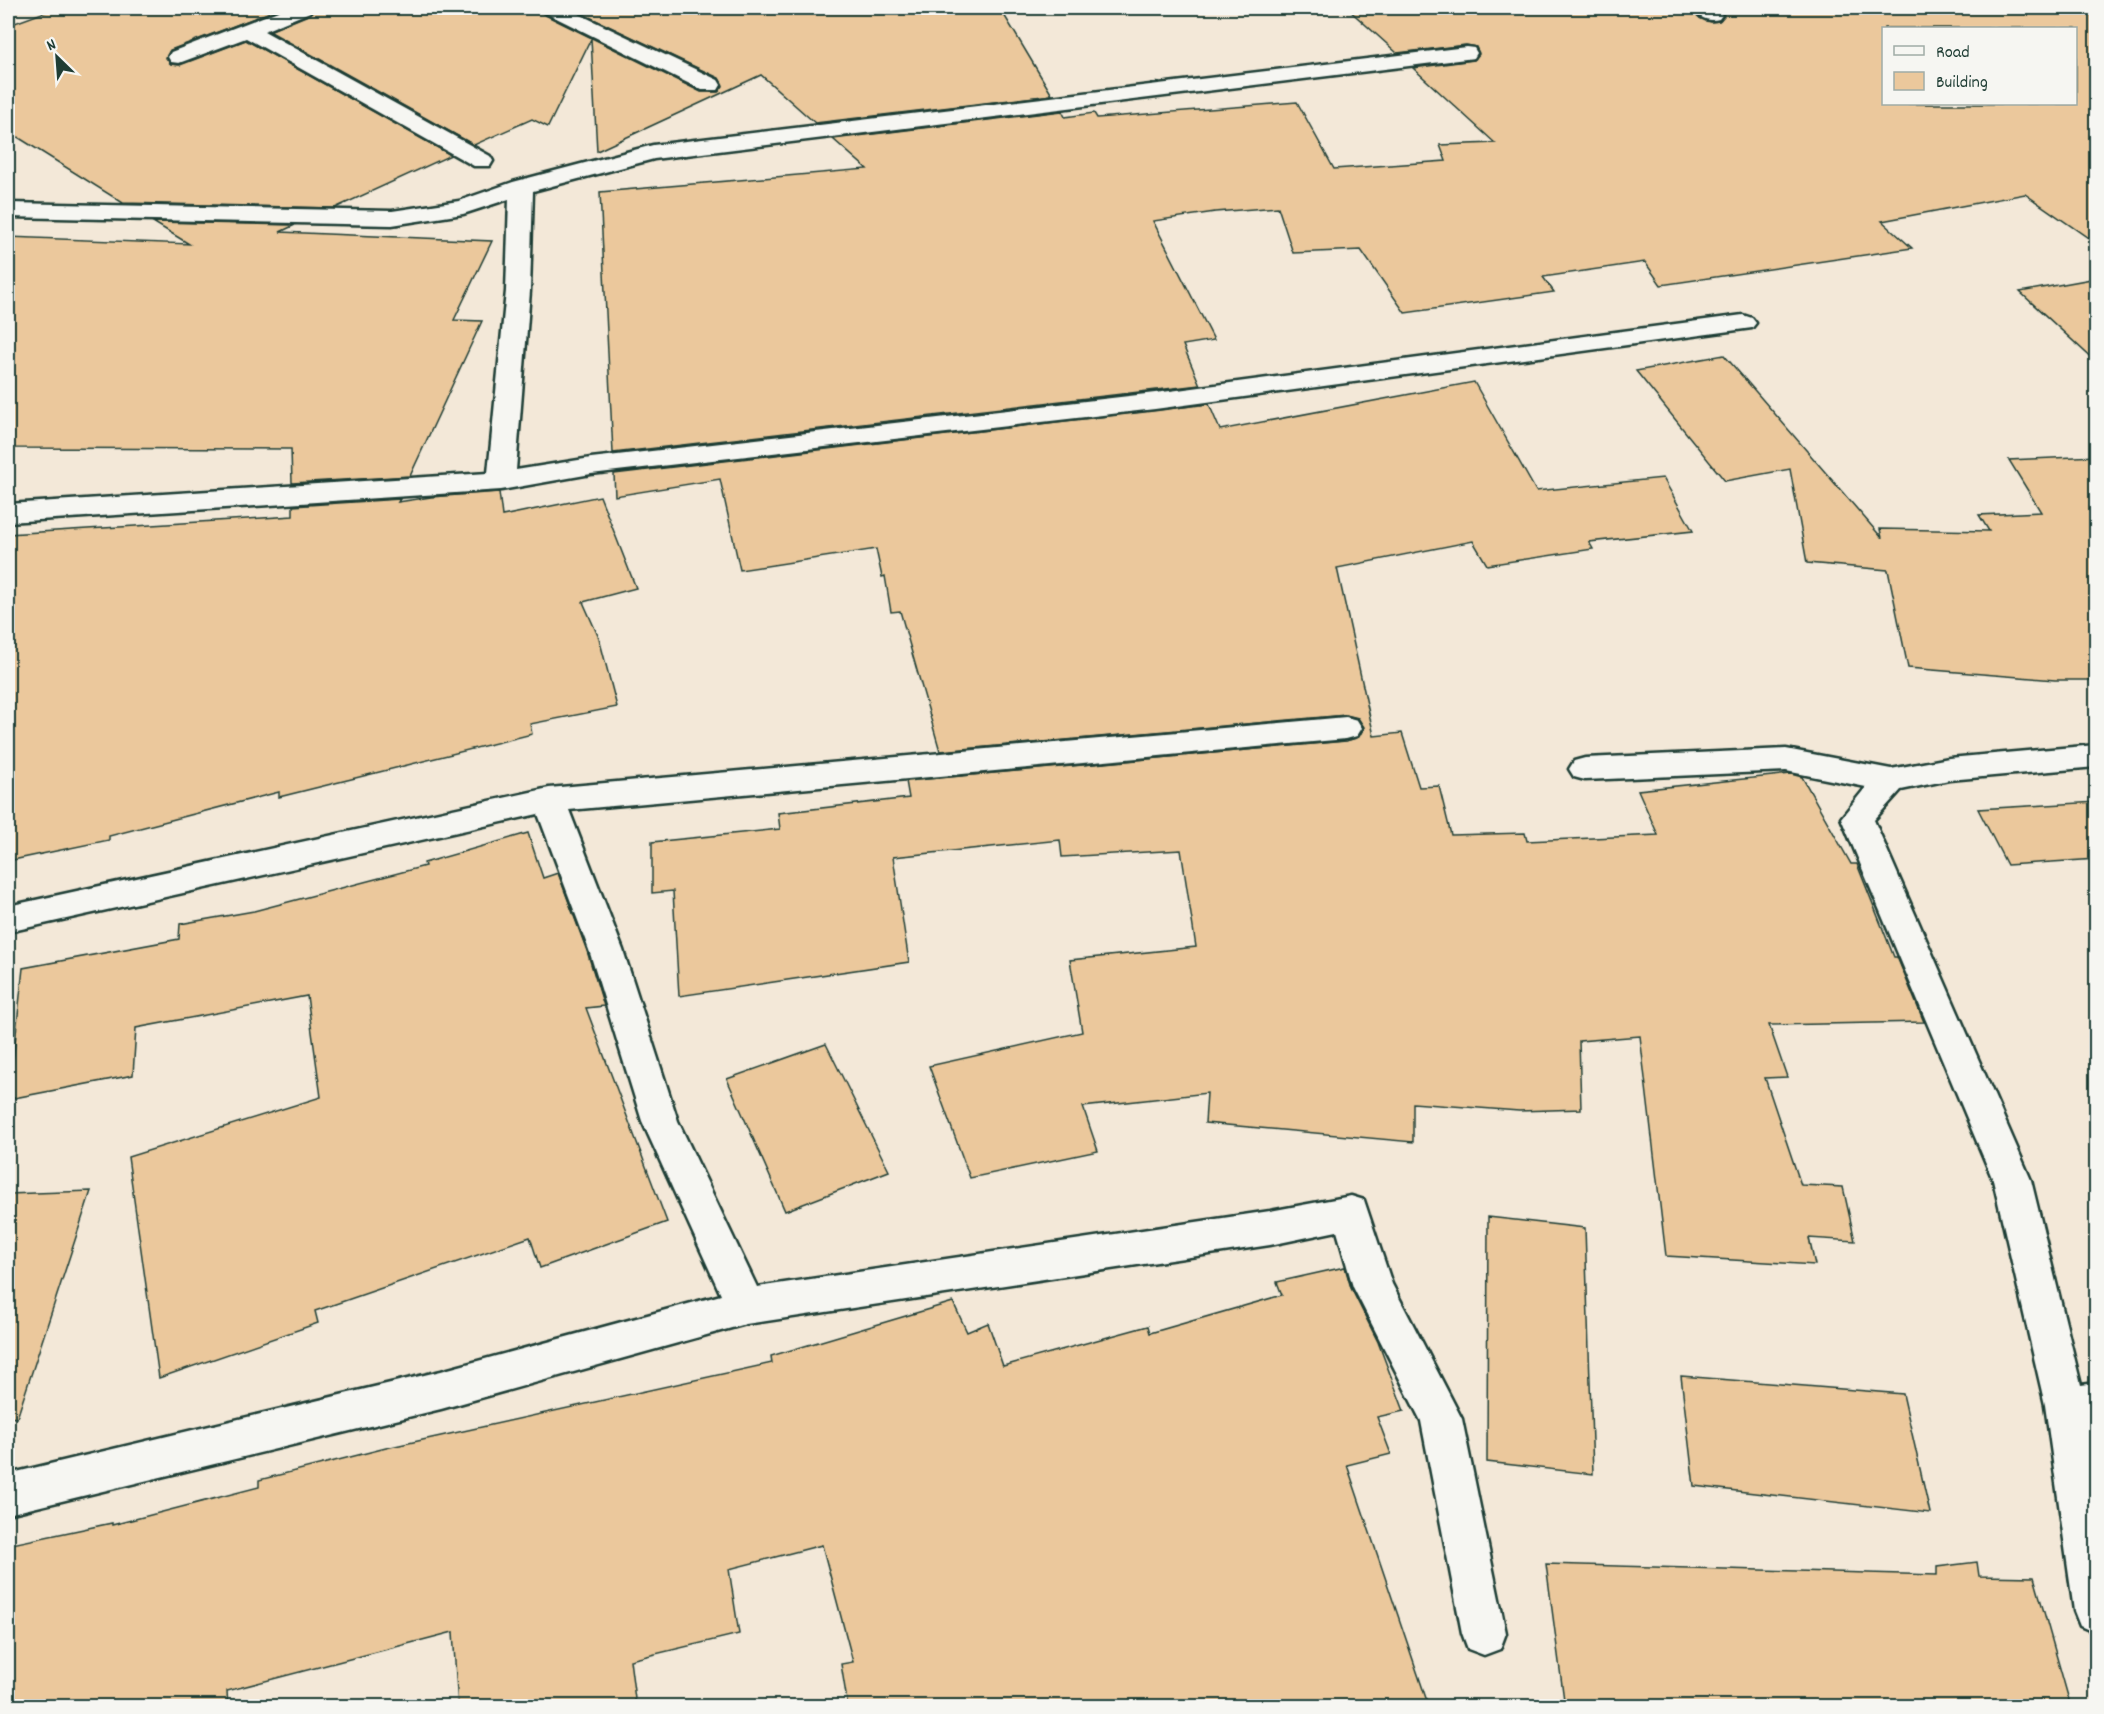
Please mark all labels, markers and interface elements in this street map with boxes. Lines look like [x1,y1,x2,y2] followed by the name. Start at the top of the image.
[27,27,87,87] north arrow
[1882,27,2077,105] legend
[43,34,60,58] text: N
[1936,41,1970,66] text: Road
[1936,71,1988,96] text: Building

